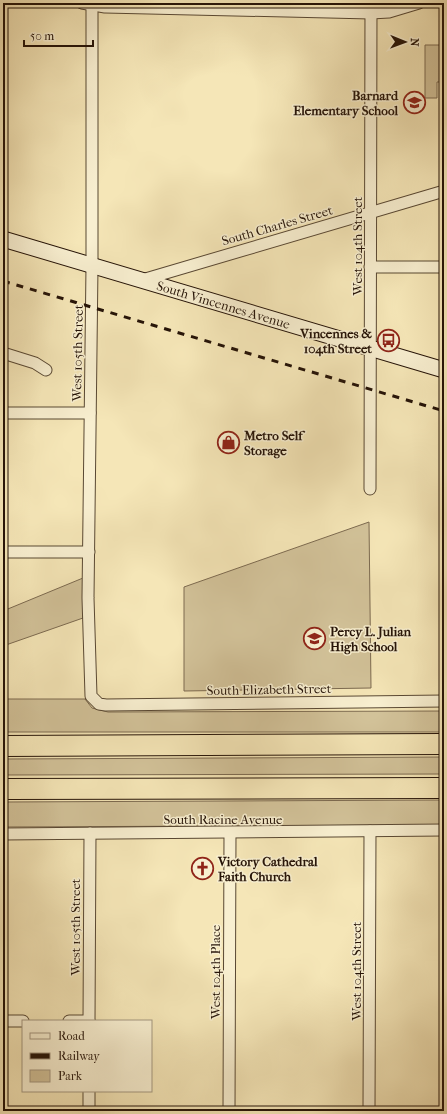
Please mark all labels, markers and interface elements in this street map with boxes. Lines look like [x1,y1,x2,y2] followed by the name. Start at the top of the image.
[24,22,93,48] scale bar
[385,22,425,62] north arrow
[30,29,54,43] text: 50 m
[408,38,421,47] text: N
[293,88,399,119] place label: Barnard Elementary School
[401,89,427,115] school or university icon: Barnard Elementary School
[350,196,365,296] street label: West 104th Street
[220,202,335,248] street label: South Charles Street
[155,278,292,332] street label: South Vincennes Avenue
[69,304,86,403] street label: West 105th Street
[299,326,372,357] place label: Vincennes & 104th Street
[375,327,401,353] bus stop icon: Vincennes & 104th Street
[243,428,305,459] place label: Metro Self Storage
[215,429,241,455] shop icon: Metro Self Storage
[330,624,411,655] place label: Percy L. Julian High School
[301,625,327,651] school or university icon: Percy L. Julian High School
[207,681,332,698] street label: South Elizabeth Street
[163,812,283,827] street label: South Racine Avenue
[217,854,318,884] place label: Victory Cathedral Faith Church
[189,855,215,881] church icon: Victory Cathedral Faith Church
[68,878,83,976] street label: West 105th Street
[349,921,364,1021] street label: West 104th Street
[208,924,223,1020] street label: West 104th Place
[22,1020,152,1092] legend
[58,1029,85,1043] text: Road
[58,1049,100,1063] text: Railway
[58,1069,83,1083] text: Park

